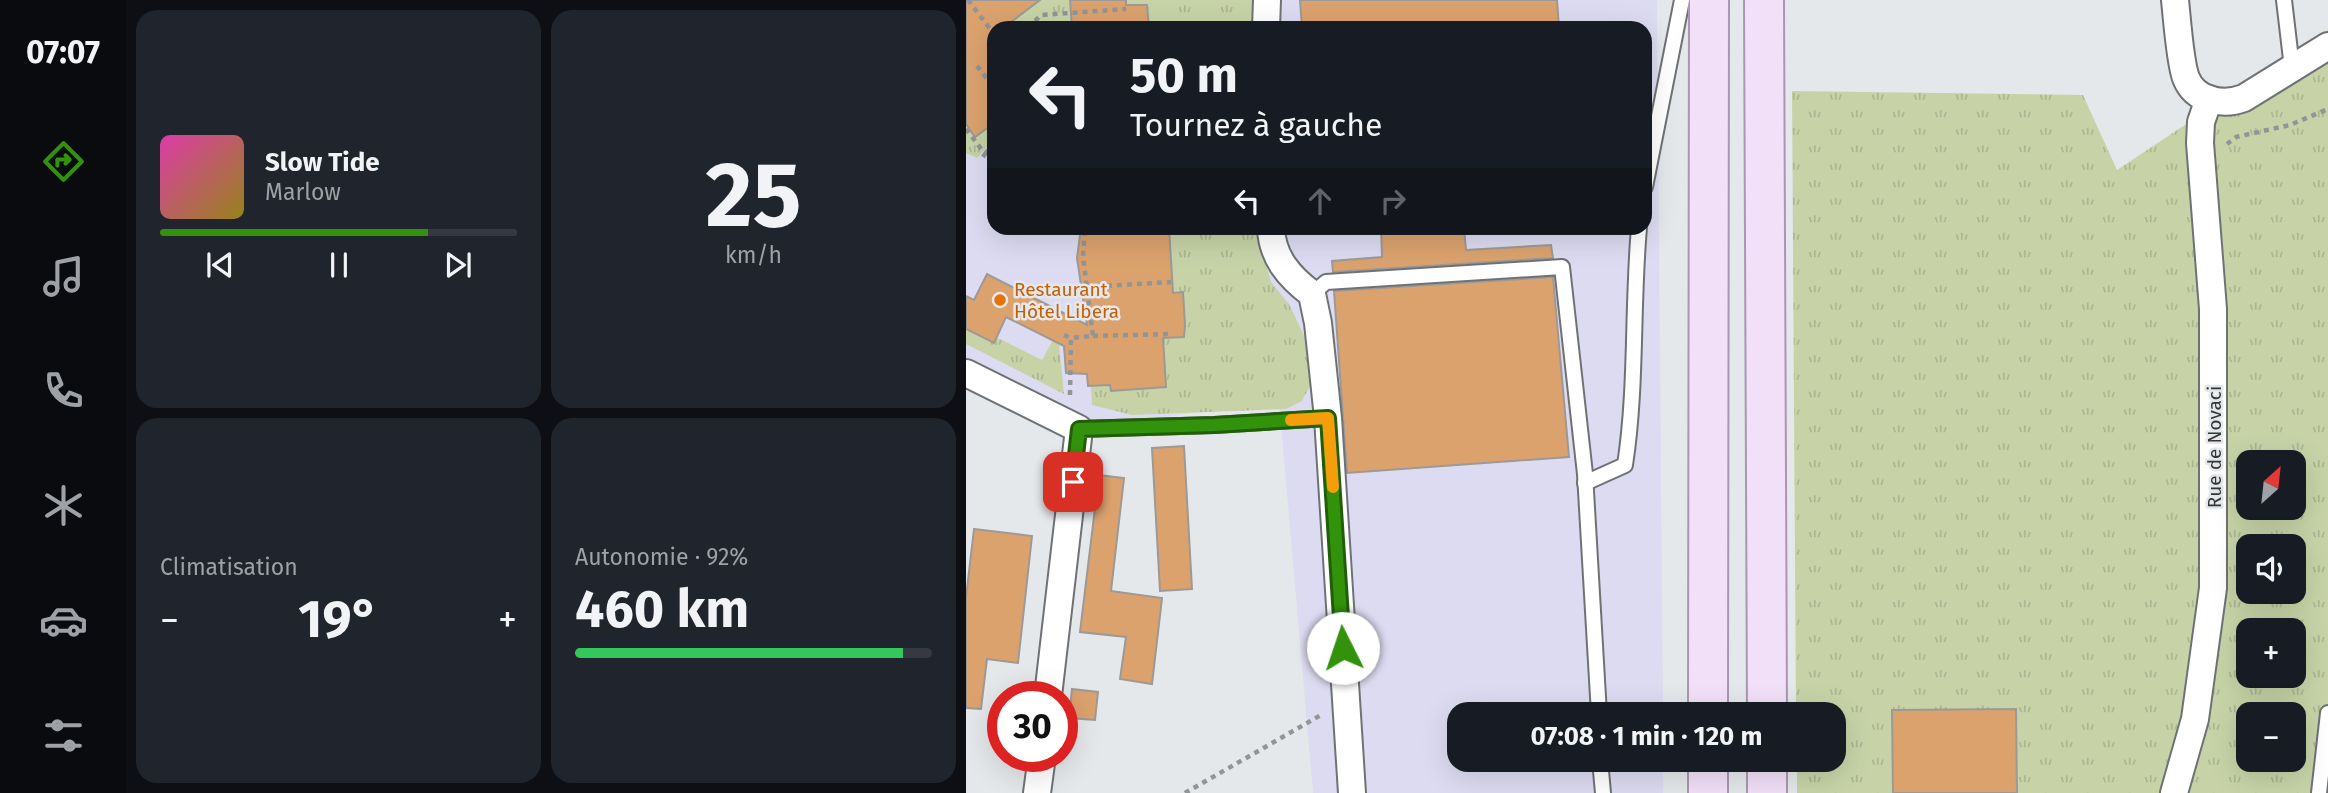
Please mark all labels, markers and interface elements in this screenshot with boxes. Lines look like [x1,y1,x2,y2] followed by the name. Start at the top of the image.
[26,33,100,71] text: 07:07
[1130,46,1238,105] text: 50 m
[1015,49,1106,140] icon: left
[1130,106,1382,144] text: Tournez à gauche
[39,137,88,186] icon: directions
[706,141,801,250] text: 25
[265,147,380,178] text: Slow Tide
[265,178,341,206] text: Marlow
[1228,182,1266,220] icon: left
[1301,182,1339,220] icon: ahead
[1374,182,1412,220] icon: right
[725,241,782,269] text: km/h
[201,246,239,284] icon: previous
[320,246,358,284] icon: pause
[439,246,477,284] icon: next
[39,252,88,301] icon: music
[1014,278,1119,323] place label: Restaurant Hôtel Libera
[992,292,1008,308] marker: Restaurant Hôtel Libera
[39,366,88,415] icon: phone
[2203,386,2226,508] street label: Rue de Novaci
[2236,450,2306,520] north arrow
[2236,450,2306,772] map controls
[1043,452,1103,512] pin
[1054,463,1092,501] icon: arrive
[39,481,88,530] icon: climate
[2236,534,2306,604] button: sound
[575,543,748,571] text: Autonomie · 92%
[160,553,298,581] text: Climatisation
[575,578,749,641] text: 460 km
[298,588,379,651] text: 19°
[39,596,88,645] icon: car
[160,597,179,643] text: −
[498,597,517,643] text: +
[1306,611,1380,685] position arrow
[2236,618,2306,688] button: +
[987,681,1078,772] speed limit sign: 30
[2236,702,2306,772] button: −
[39,711,88,760] icon: filters
[1531,721,1762,752] text: 07:08 · 1 min · 120 m

